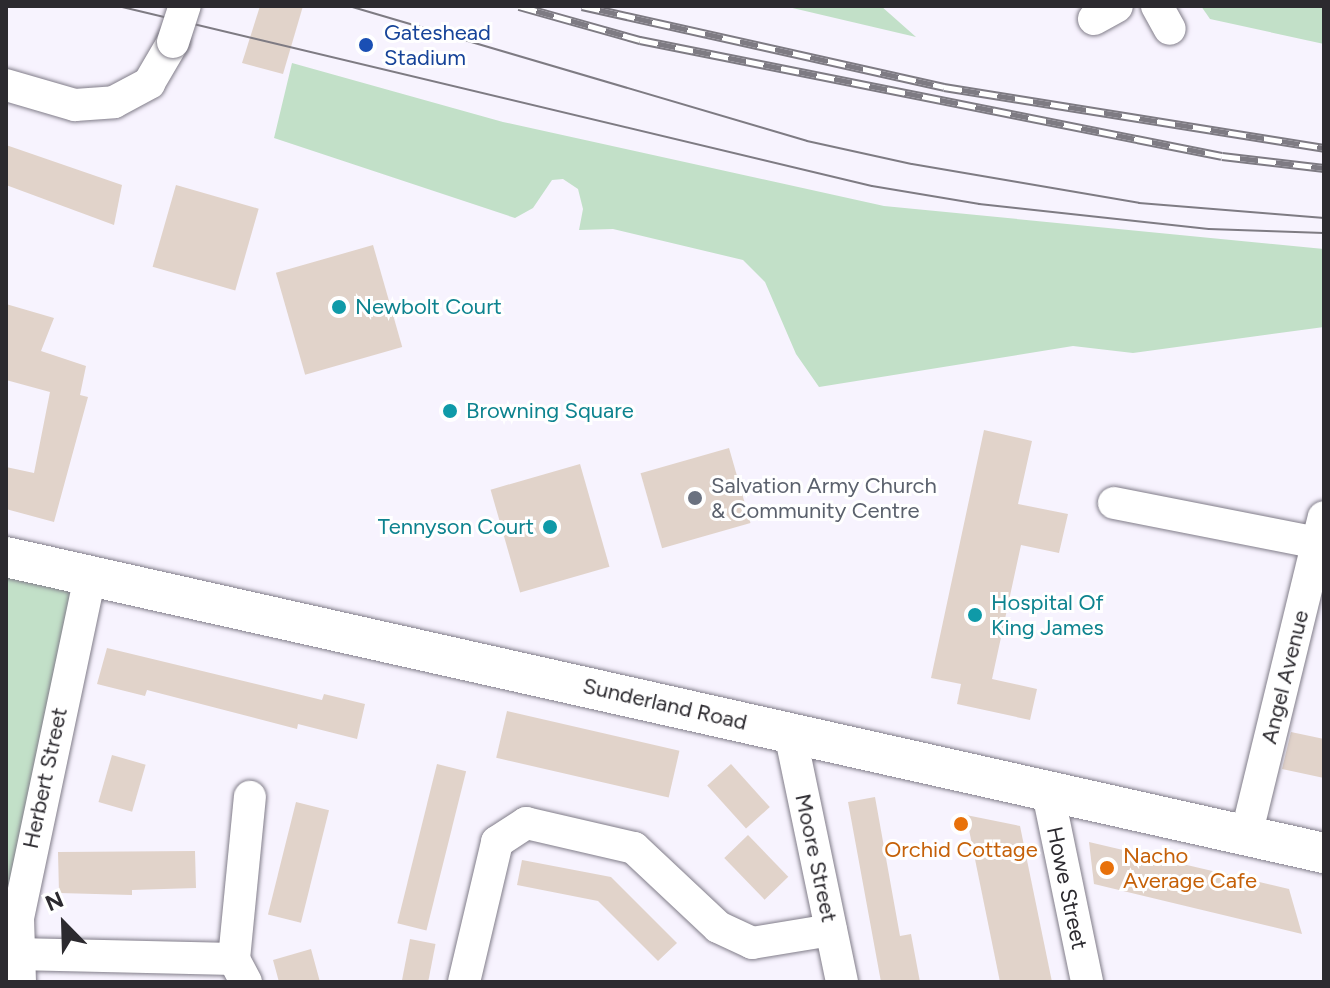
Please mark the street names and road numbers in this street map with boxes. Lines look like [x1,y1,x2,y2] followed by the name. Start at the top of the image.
[1256,607,1314,747] street label: Angel Avenue
[580,672,750,736] street label: Sunderland Road
[17,705,73,851] street label: Herbert Street
[790,791,842,925] street label: Moore Street
[1041,824,1093,952] street label: Howe Street

